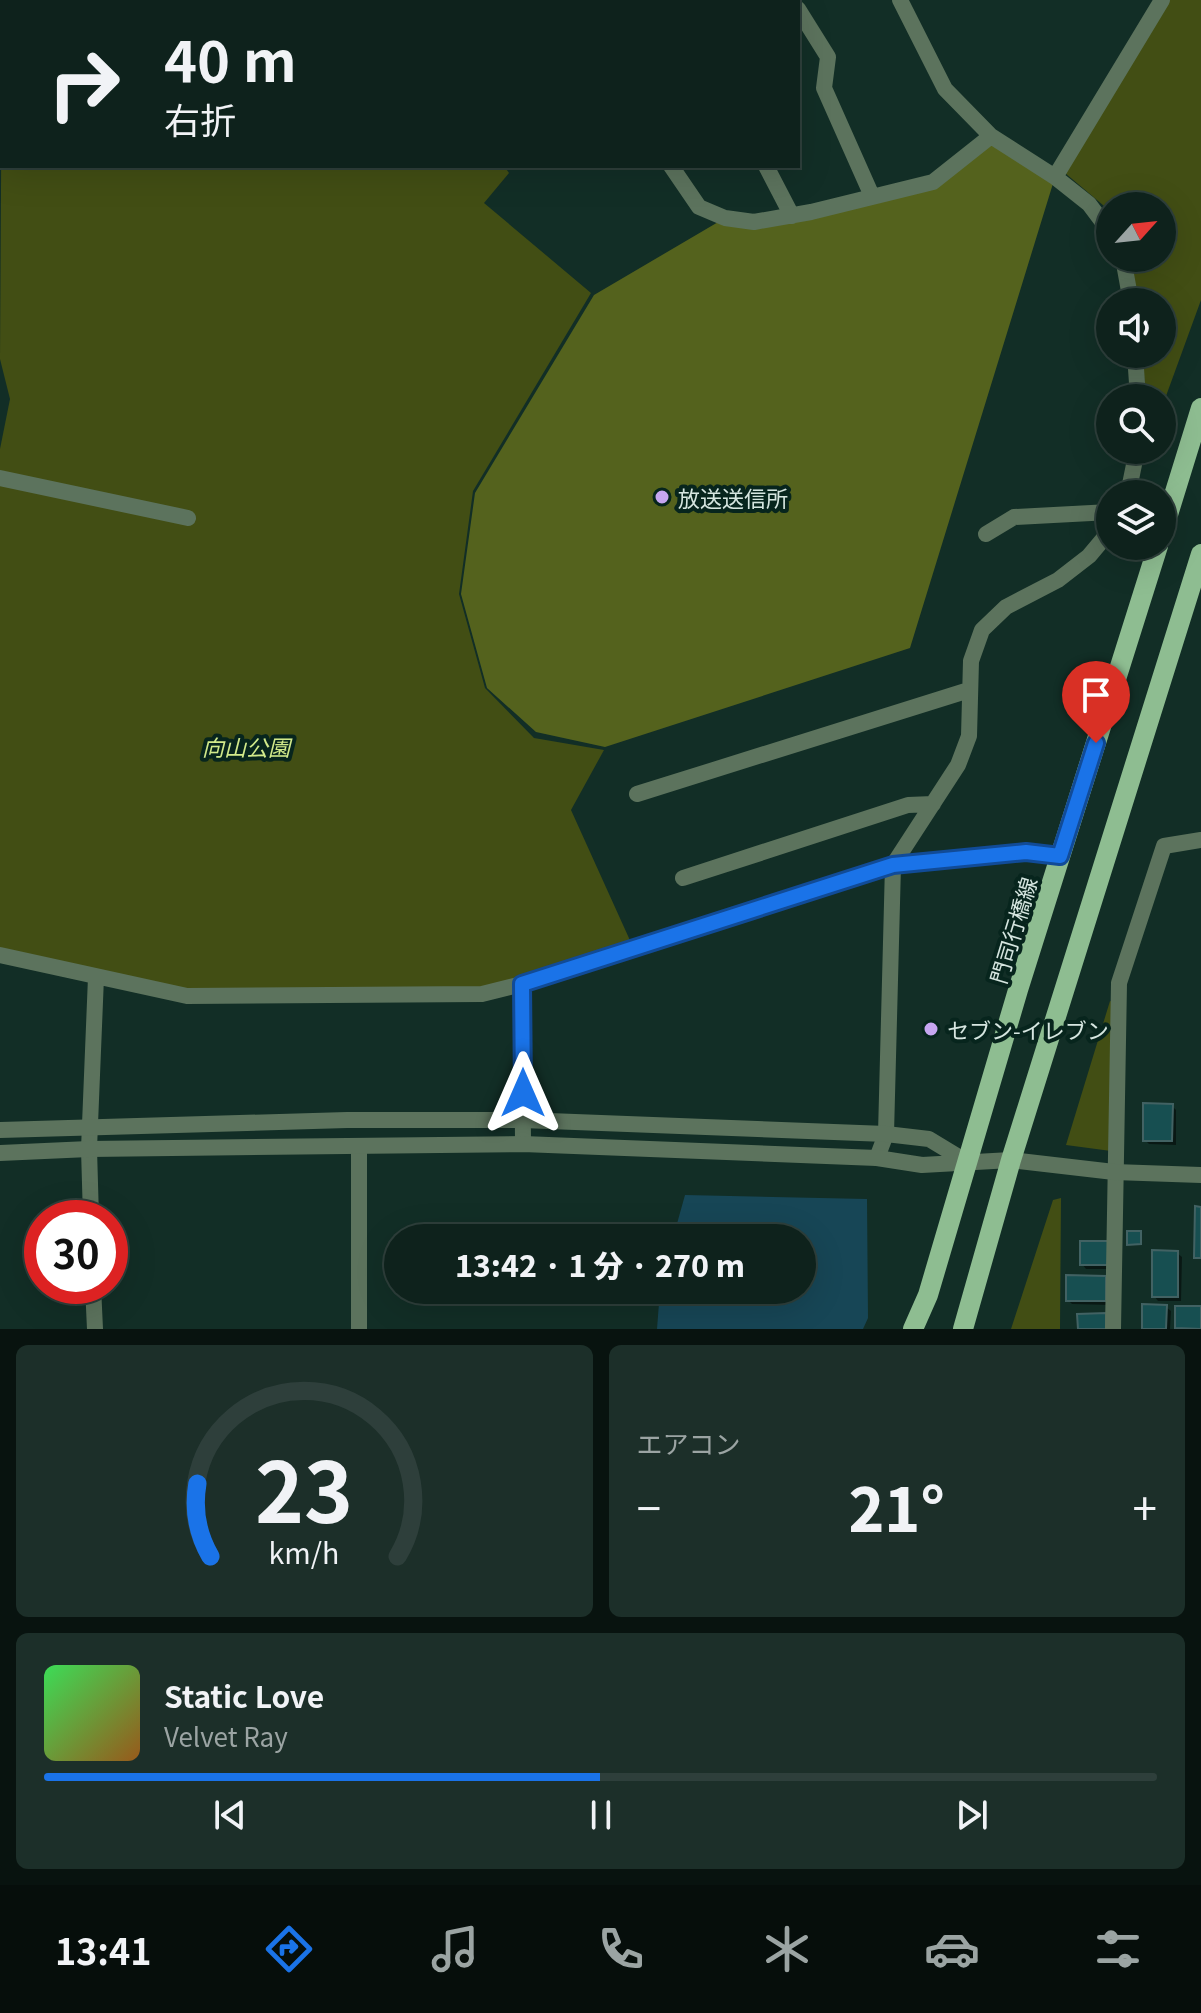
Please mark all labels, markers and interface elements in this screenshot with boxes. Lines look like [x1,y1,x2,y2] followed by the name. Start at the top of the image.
[164,17,297,98] text: 40 m
[32,32,136,136] icon: right
[164,92,236,144] text: 右折
[1096,192,1176,272] north arrow
[1096,192,1176,560] map controls
[1096,288,1176,368] button: sound
[1096,384,1176,464] button: search
[1096,480,1176,560] button: layers
[678,481,788,513] place label: 放送送信所
[653,488,671,506] marker: 放送送信所
[1062,661,1130,743] pin
[1074,673,1118,717] icon: arrive
[202,730,293,762] park label: 向山公園
[981,873,1043,987] street label: 門司行橋線
[947,1013,1109,1045] place label: セブン-イレブン
[922,1020,940,1038] marker: セブン-イレブン
[481,1051,565,1135] position arrow
[24,1200,128,1304] speed limit sign: 30
[455,1242,745,1286] text: 13:42 · 1 分 · 270 m
[637,1424,741,1461] text: エアコン
[255,1426,353,1547] text: 23
[848,1462,945,1549] text: 21°
[637,1474,661,1538] text: −
[1133,1474,1157,1538] text: +
[269,1531,340,1572] text: km/h
[164,1673,324,1717] text: Static Love
[164,1717,288,1754] text: Velvet Ray
[208,1793,252,1837] icon: previous
[579,1793,623,1837] icon: pause
[950,1793,994,1837] icon: next
[261,1921,317,1977] icon: directions
[427,1921,483,1977] icon: music
[593,1921,649,1977] icon: phone
[759,1921,815,1977] icon: climate
[924,1921,980,1977] icon: car
[1090,1921,1146,1977] icon: filters
[55,1923,152,1975] text: 13:41

